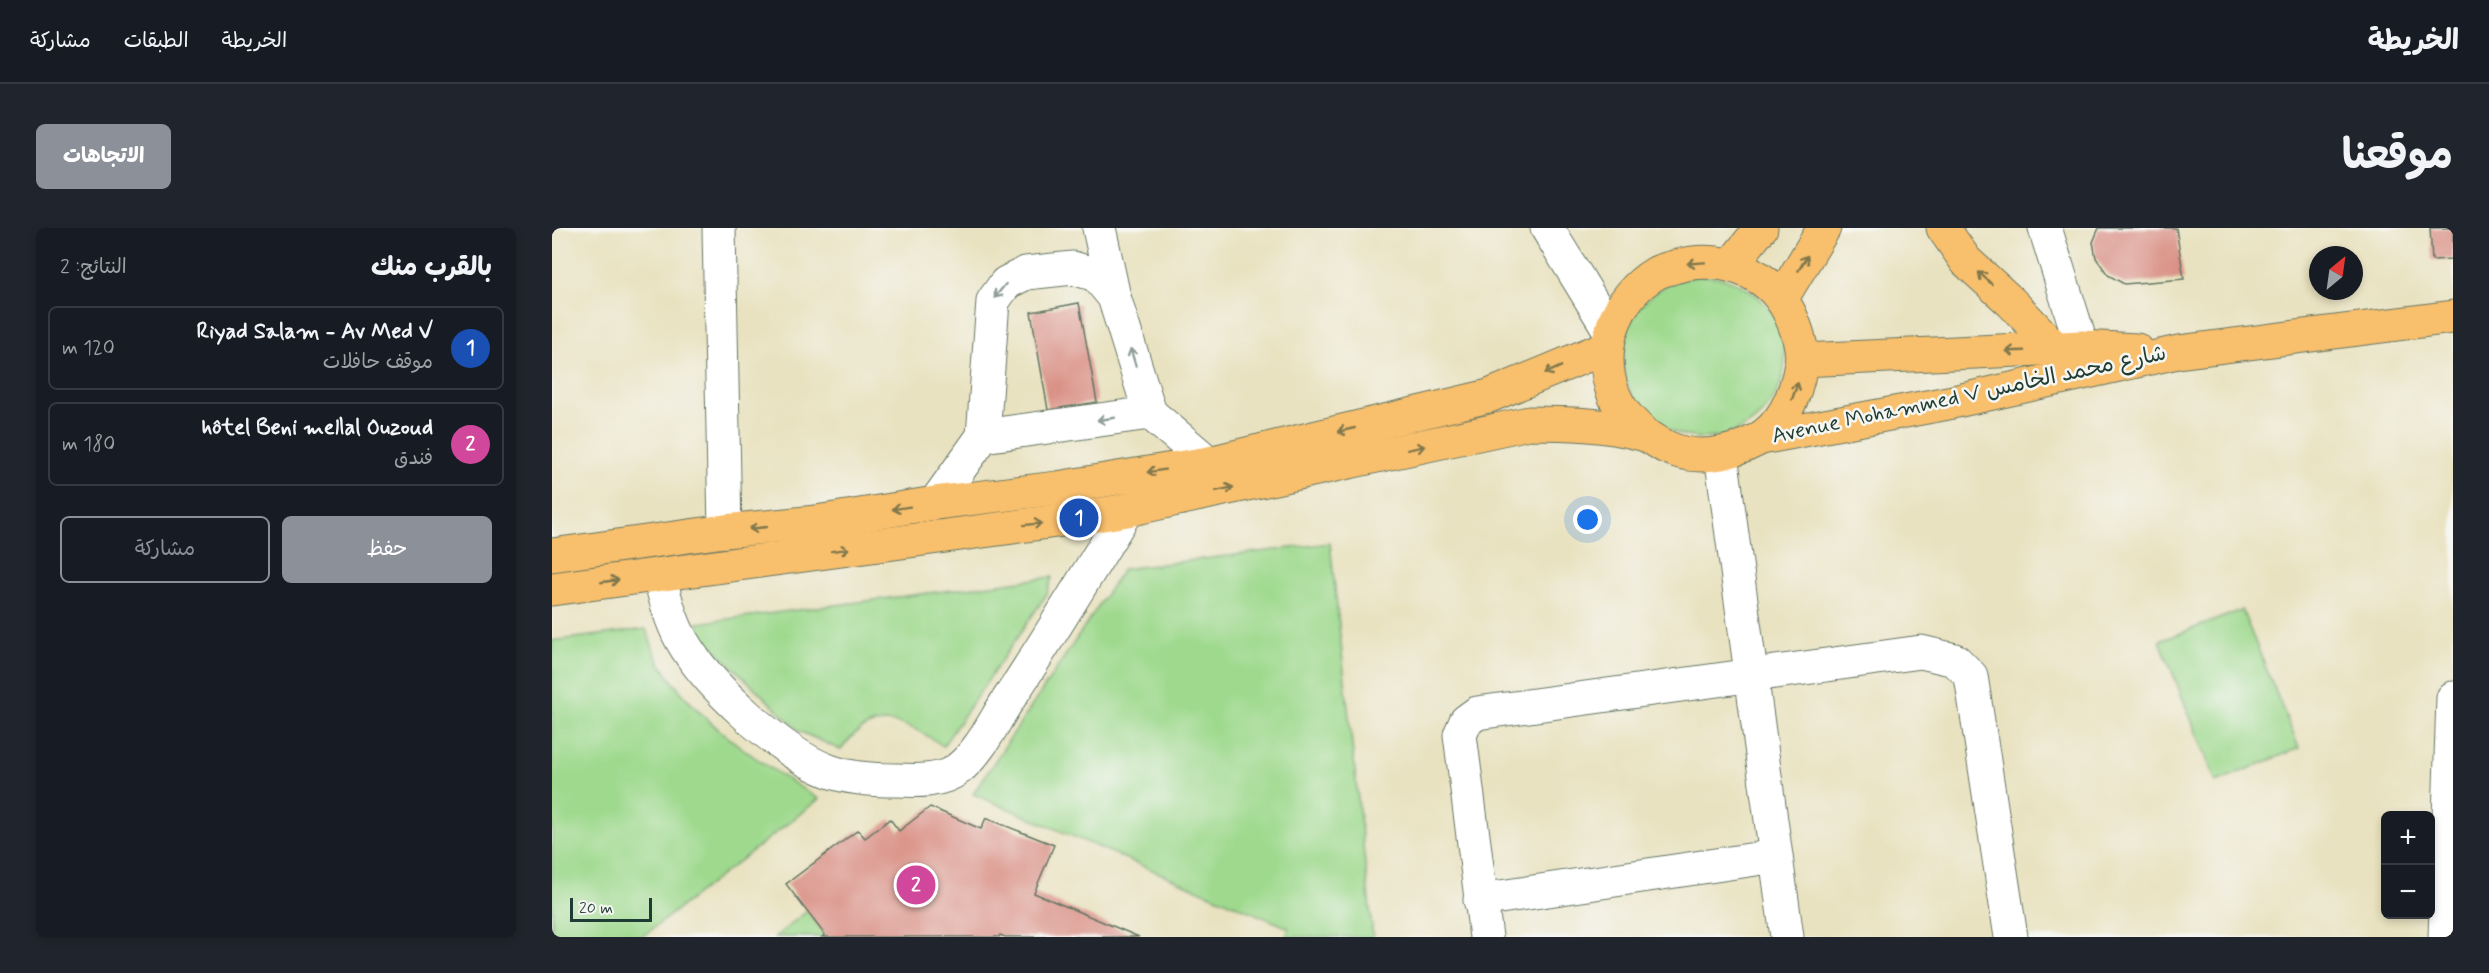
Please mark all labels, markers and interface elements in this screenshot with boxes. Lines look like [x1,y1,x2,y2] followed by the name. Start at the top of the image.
[2368,23,2459,60] text: الخريطة
[30,27,91,55] text: مشاركة
[124,27,189,55] text: الطبقات
[222,27,287,55] text: الخريطة
[36,124,171,189] button: الاتجاهات
[2342,129,2453,184] text: موقعنا
[2309,246,2363,300] north arrow
[371,251,492,285] text: بالقرب منك
[60,254,127,281] text: النتائج: 2
[1797,255,1809,272] one-way arrow
[1687,257,1706,268] one-way arrow
[1978,271,1993,285] one-way arrow
[994,283,1007,299] one-way arrow
[196,318,433,346] text: Riyad Salam - Av Med V
[62,335,115,362] text: 120 m
[466,335,475,362] text: 1
[1769,339,2169,451] street label: Avenue Mohammed V شارع محمد الخامس
[2005,346,2025,357] one-way arrow
[1127,348,1138,367] one-way arrow
[323,349,433,376] text: موقف حافلات
[1545,365,1563,376] one-way arrow
[1790,382,1801,401] one-way arrow
[201,414,433,442] text: hôtel Beni mellal Ouzoud
[1096,414,1116,425] one-way arrow
[1337,425,1356,436] one-way arrow
[62,431,115,458] text: 180 m
[466,431,475,458] text: 2
[1405,442,1425,453] one-way arrow
[394,445,433,472] text: فندق
[1146,466,1166,477] one-way arrow
[1215,483,1234,494] one-way arrow
[1060,496,1098,540] pin: 1
[891,503,911,514] one-way arrow
[1573,505,1602,534] your location
[60,516,270,583] button: مشاركة
[282,516,492,583] button: حفظ
[1023,519,1043,530] one-way arrow
[748,523,768,534] one-way arrow
[829,544,849,555] one-way arrow
[600,576,619,587] one-way arrow
[2381,811,2435,919] map controls
[2381,811,2435,865] button: +
[896,862,936,908] pin: 2
[2381,865,2435,919] button: −
[570,895,652,922] scale bar
[579,898,613,919] text: 20 m

